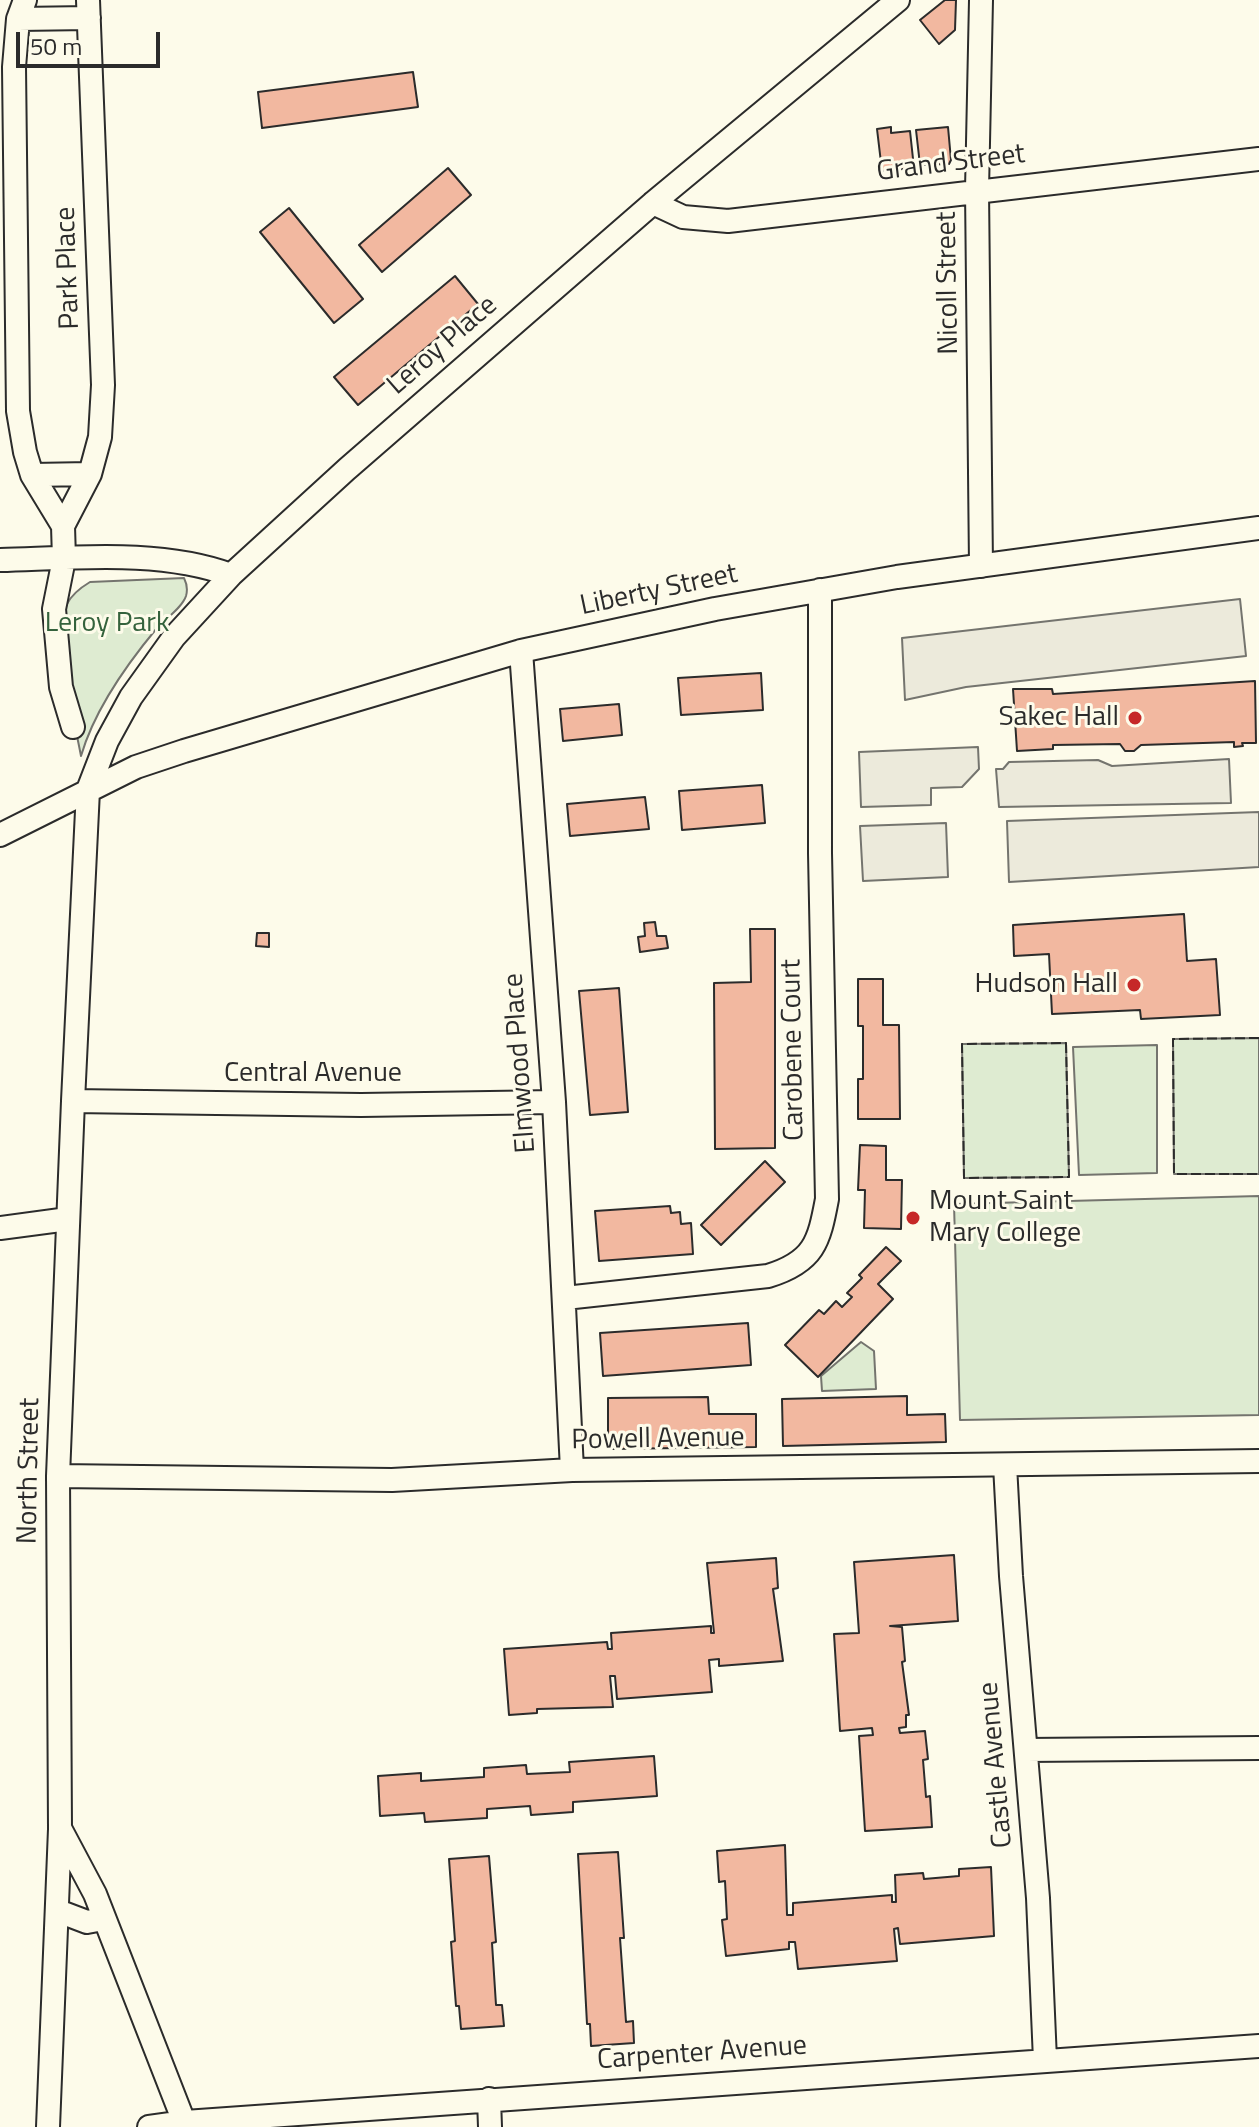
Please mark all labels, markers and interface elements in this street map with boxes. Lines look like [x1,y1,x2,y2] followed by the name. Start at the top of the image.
[20,16,164,66] scale bar
[30,28,82,64] text: 50 m
[875,138,1027,190] street label: Grand Street
[50,206,88,330] street label: Park Place
[931,211,967,355] street label: Nicoll Street
[381,289,505,403] street label: Leroy Place
[577,558,741,624] street label: Liberty Street
[45,607,169,641] park label: Leroy Park
[998,701,1119,735] place label: Sakec Hall
[1126,709,1144,727] marker: Sakec Hall
[776,959,812,1141] street label: Carobene Court
[975,968,1118,1002] place label: Hudson Hall
[498,972,544,1154] street label: Elmwood Place
[1125,976,1143,994] marker: Hudson Hall
[224,1057,402,1091] street label: Central Avenue
[929,1185,1081,1251] place label: Mount Saint Mary College
[904,1209,922,1227] marker: Mount Saint Mary College
[12,1397,48,1545] street label: North Street
[571,1422,745,1458] street label: Powell Avenue
[973,1681,1021,1849] street label: Castle Avenue
[596,2030,808,2078] street label: Carpenter Avenue

